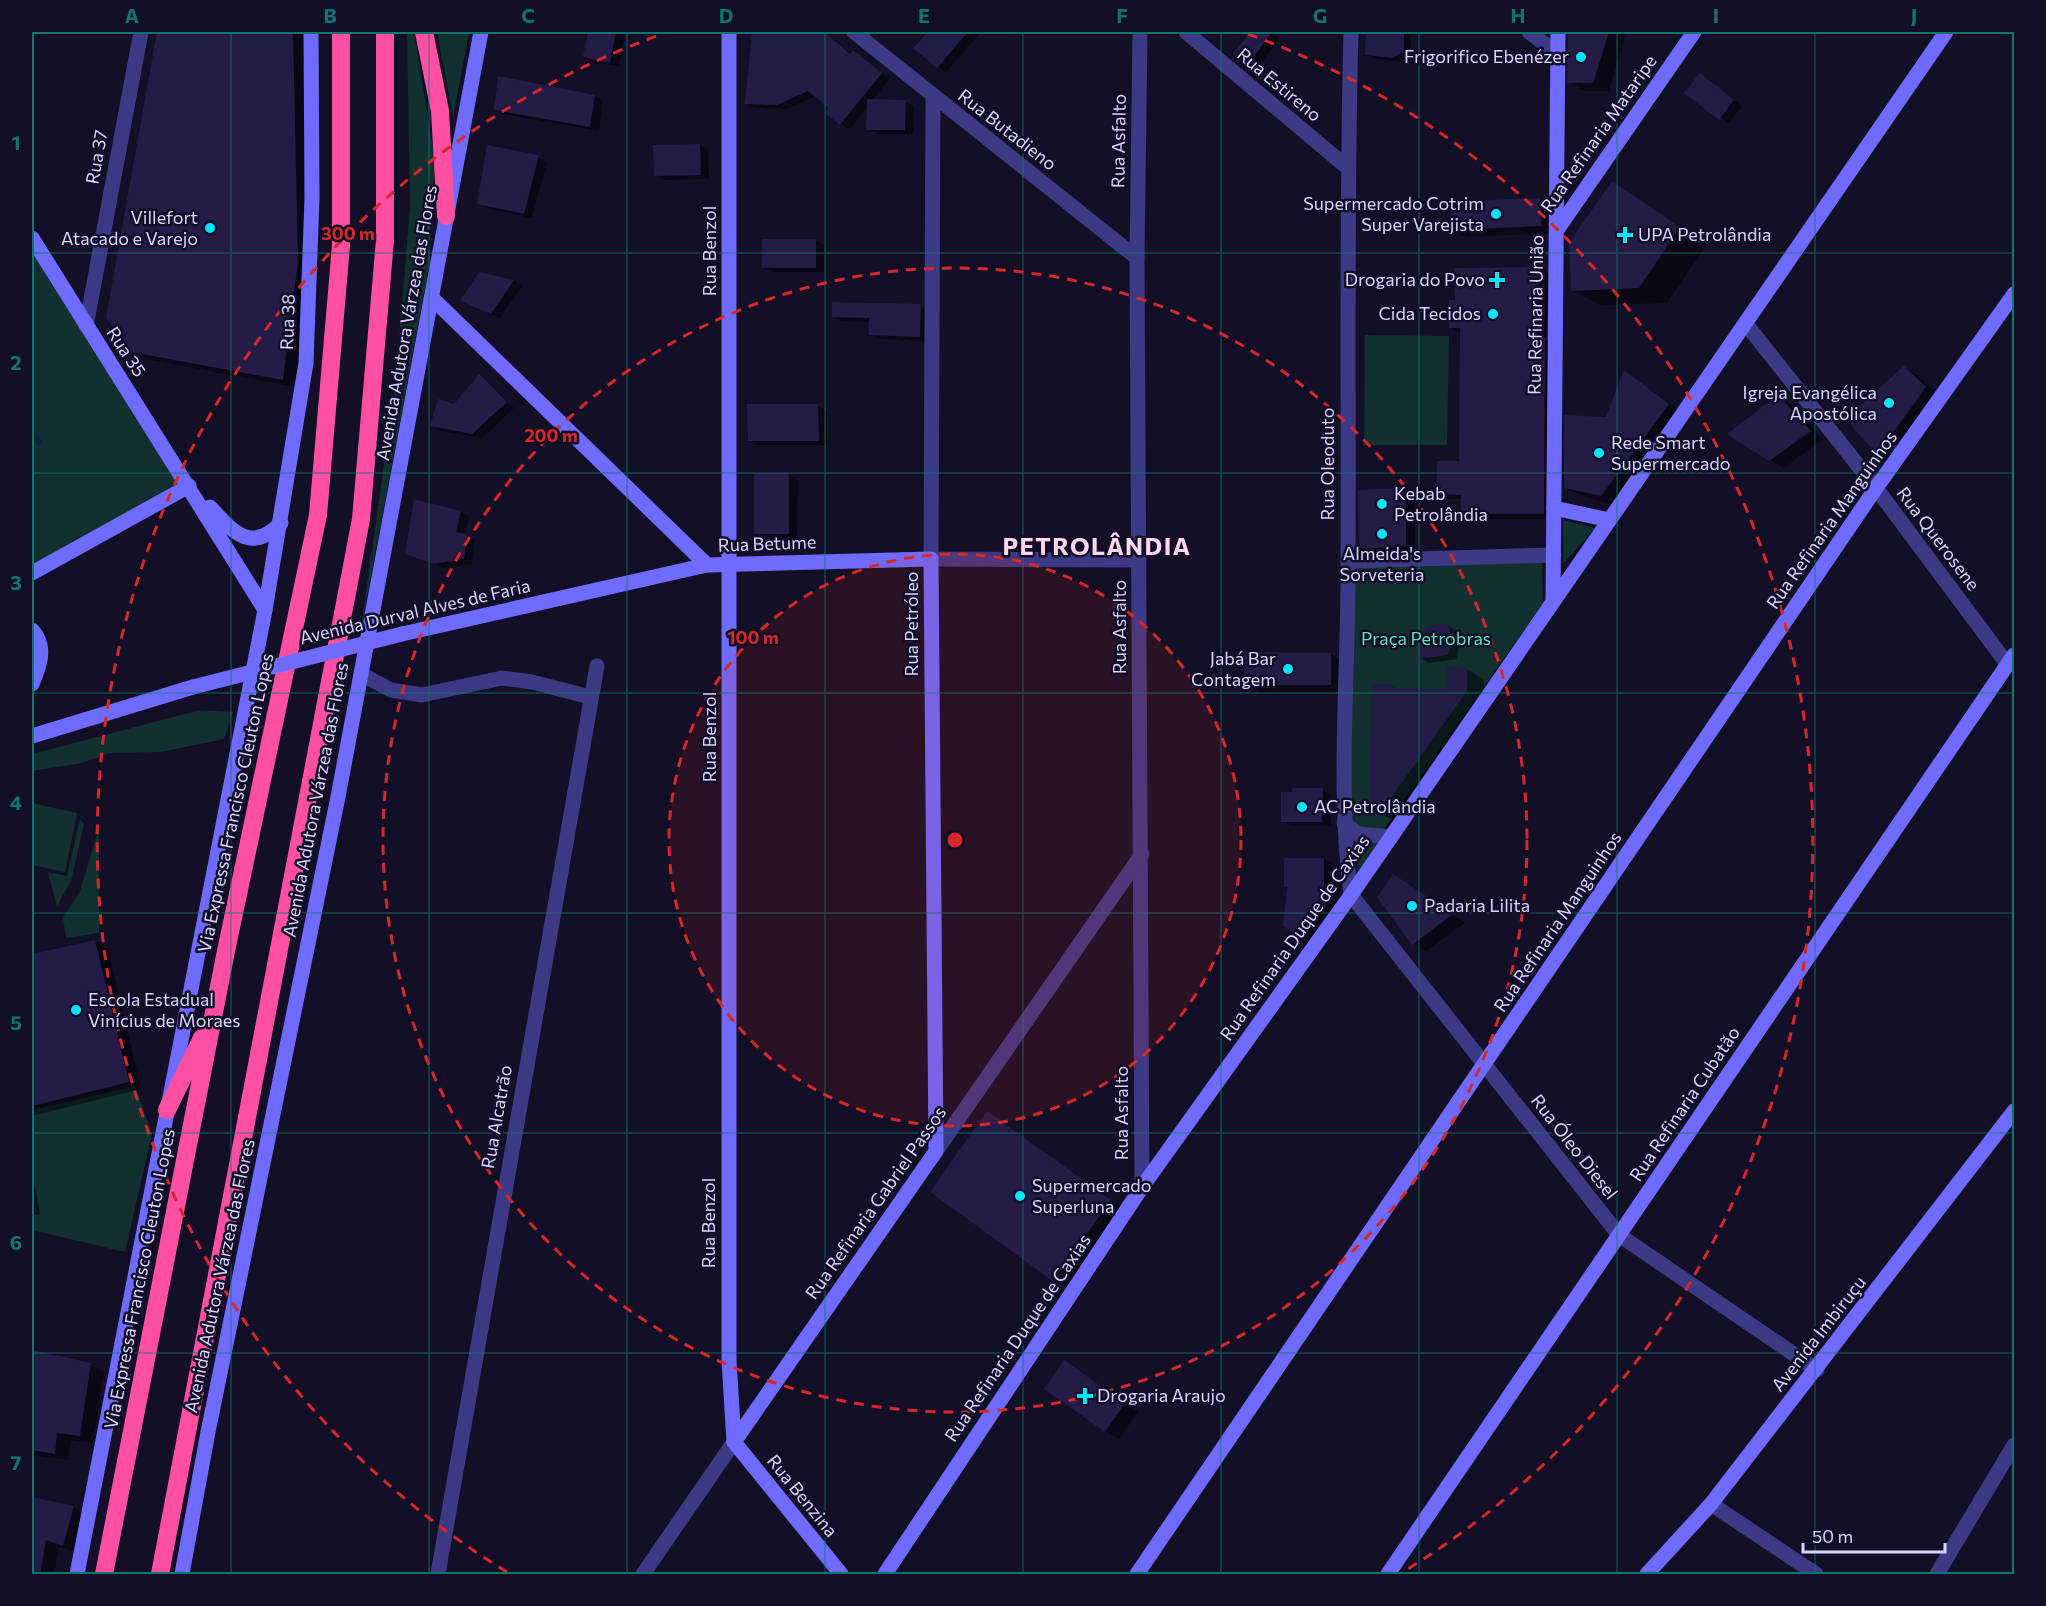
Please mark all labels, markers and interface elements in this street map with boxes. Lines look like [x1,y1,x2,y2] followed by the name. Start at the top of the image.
[125,3,139,27] text: A
[323,3,337,27] text: B
[521,3,535,27] text: C
[719,3,733,27] text: D
[918,3,930,27] text: E
[1116,3,1128,27] text: F
[1313,3,1327,27] text: G
[1511,3,1526,27] text: H
[1713,3,1719,27] text: I
[1911,3,1917,27] text: J
[1233,43,1326,126] street label: Rua Estireno
[1404,45,1569,67] place label: Frigorifico Ebenézer
[1536,50,1661,216] street label: Rua Refinaria Mataripe
[1574,50,1588,64] marker: Frigorifico Ebenézer
[954,84,1061,174] street label: Rua Butadieno
[1106,94,1130,188] street label: Rua Asfalto
[80,128,112,186] street label: Rua 37
[11,130,21,154] text: 1
[371,183,441,462] street label: Avenida Adutora Várzea das Flores
[1303,192,1484,235] place label: Supermercado Cotrim Super Varejista
[61,206,198,249] place label: Villefort Atacado e Varejo
[698,206,720,296] street label: Rua Benzol
[1489,207,1503,221] marker: Supermercado Cotrim Super Varejista
[203,221,217,235] marker: Villefort Atacado e Varejo
[321,222,375,244] text: 300 m
[1638,223,1771,245] place label: UPA Petrolândia
[1616,226,1634,244] marker: UPA Petrolândia
[1523,235,1547,395] street label: Rua Refinaria União
[1345,268,1485,290] place label: Drogaria do Povo
[1490,273,1504,287] marker: Drogaria do Povo
[275,293,299,350] street label: Rua 38
[1378,302,1481,324] place label: Cida Tecidos
[1486,307,1500,321] marker: Cida Tecidos
[102,322,151,381] street label: Rua 35
[10,350,22,374] text: 2
[1743,381,1877,424] place label: Igreja Evangélica Apostólica
[1882,396,1896,410] marker: Igreja Evangélica Apostólica
[1316,408,1338,520] street label: Rua Oleoduto
[524,424,578,446] text: 200 m
[1761,426,1901,613] street label: Rua Refinaria Manguinhos
[1611,431,1731,474] place label: Rede Smart Supermercado
[1592,446,1606,460] marker: Rede Smart Supermercado
[1394,482,1488,525] place label: Kebab Petrolândia
[1893,482,1985,595] street label: Rua Querosene
[1375,497,1389,511] marker: Kebab Petrolândia
[1375,527,1389,541] marker: Almeida's Sorveteria
[717,530,817,556] street label: Rua Betume
[1002,531,1192,560] district label: PETROLÂNDIA
[1340,542,1424,585] place label: Almeida's Sorveteria
[10,570,22,594] text: 3
[900,571,922,677] street label: Rua Petróleo
[297,574,532,648] street label: Avenida Durval Alves de Faria
[1108,580,1130,674] street label: Rua Asfalto
[727,626,779,648] text: 100 m
[1361,627,1491,649] park label: Praça Petrobras
[1191,647,1276,690] place label: Jabá Bar Contagem
[192,651,278,955] street label: Via Expressa Francisco Cleuton Lopes
[278,661,352,939] street label: Avenida Adutora Várzea das Flores
[1281,662,1295,676] marker: Jabá Bar Contagem
[698,692,720,782] street label: Rua Benzol
[10,790,22,814] text: 4
[1314,795,1436,817] place label: AC Petrolândia
[1295,800,1309,814] marker: AC Petrolândia
[1489,827,1626,1016] street label: Rua Refinaria Manguinhos
[945,830,965,850] centre of rings
[1215,831,1374,1044] street label: Rua Refinaria Duque de Caxias
[1424,894,1530,916] place label: Padaria Lilita
[1405,899,1419,913] marker: Padaria Lilita
[88,988,241,1031] place label: Escola Estadual Vinícius de Moraes
[69,1003,83,1017] marker: Escola Estadual Vinícius de Moraes
[10,1010,22,1034] text: 5
[1624,1022,1744,1185] street label: Rua Refinaria Cubatão
[476,1063,516,1170] street label: Rua Alcatrão
[1110,1066,1132,1160] street label: Rua Asfalto
[1527,1089,1623,1203] street label: Rua Óleo Diesel
[800,1102,950,1303] street label: Rua Refinaria Gabriel Passos
[99,1127,179,1431] street label: Via Expressa Francisco Cleuton Lopes
[179,1137,259,1415] street label: Avenida Adutora Várzea das Flores
[1032,1174,1152,1217] place label: Supermercado Superluna
[697,1178,719,1268] street label: Rua Benzol
[1013,1189,1027,1203] marker: Supermercado Superluna
[939,1229,1095,1445] street label: Rua Refinaria Duque de Caxias
[10,1230,22,1254] text: 6
[1766,1271,1870,1396] street label: Avenida Imbiruçu
[1097,1384,1226,1406] place label: Drogaria Araujo
[1078,1389,1092,1403] marker: Drogaria Araujo
[11,1450,22,1474] text: 7
[763,1450,843,1541] street label: Rua Benzina
[1803,1516,1946,1554] scale bar
[1812,1525,1853,1547] text: 50 m

